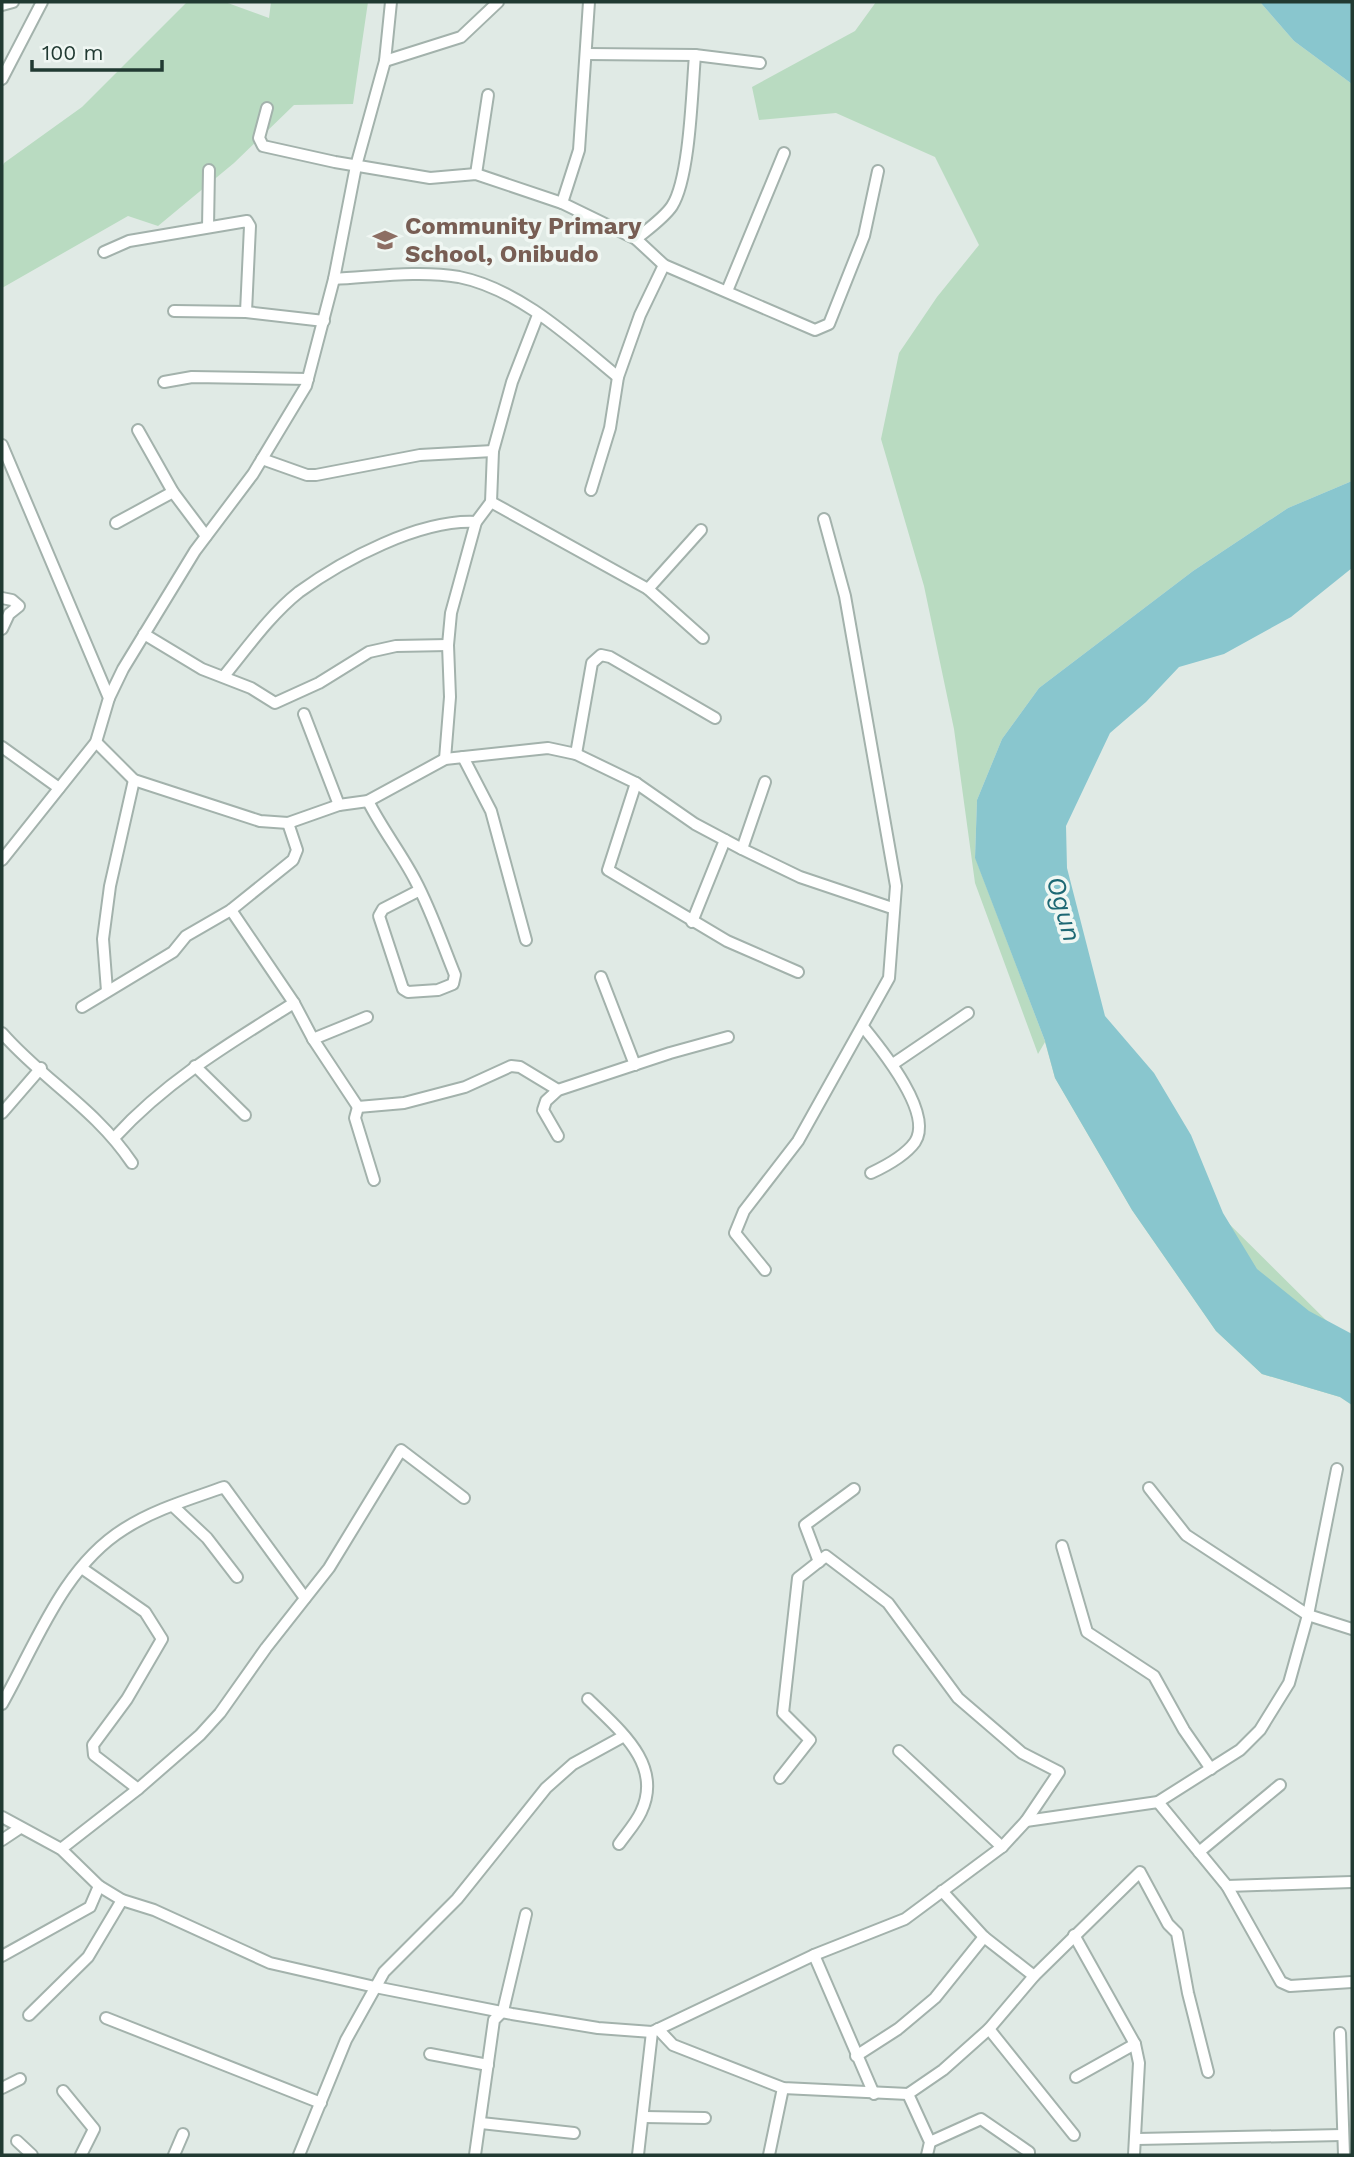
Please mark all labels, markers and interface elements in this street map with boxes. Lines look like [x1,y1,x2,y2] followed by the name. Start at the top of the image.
[32,28,161,72] scale bar
[42,40,104,65] text: 100 m
[405,212,642,268] place label: Community Primary School, Onibudo
[371,226,399,254] school or university icon: Community Primary School, Onibudo
[1040,873,1088,945] water label: Ogun

